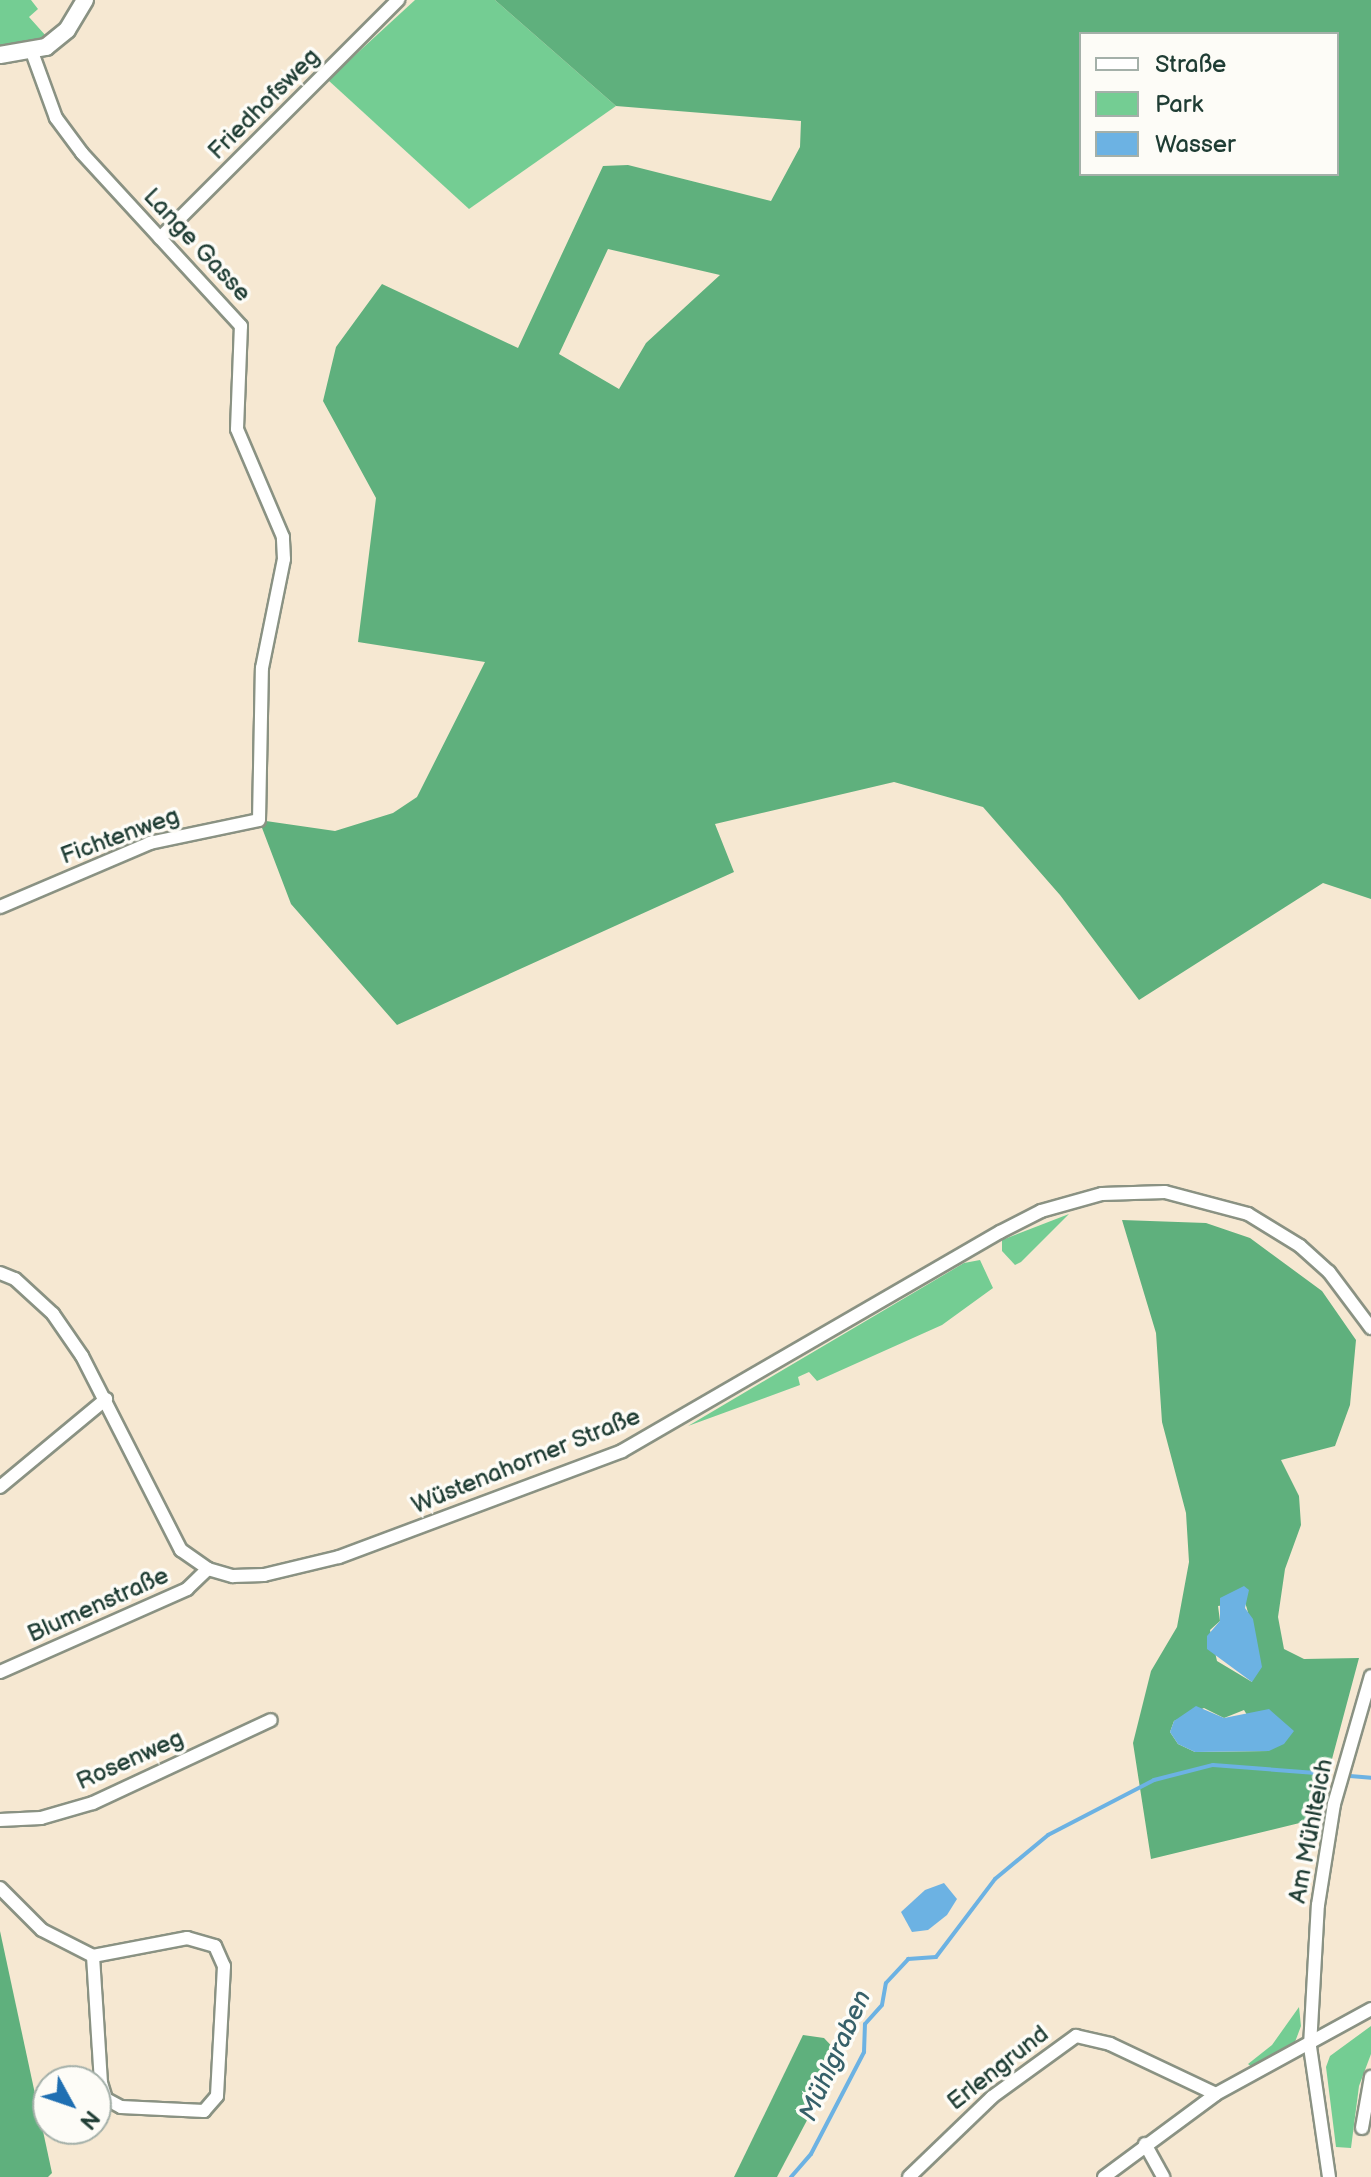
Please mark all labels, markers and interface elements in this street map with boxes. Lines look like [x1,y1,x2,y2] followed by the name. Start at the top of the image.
[1079,32,1339,176] legend
[202,42,326,166] street label: Friedhofsweg
[1155,50,1226,79] text: Straße
[1155,90,1203,119] text: Park
[1155,130,1236,159] text: Wasser
[137,182,257,308] street label: Lange Gasse
[57,801,183,871] street label: Fichtenweg
[407,1402,645,1520] street label: Wüstenahorner Straße
[23,1561,173,1649] street label: Blumenstraße
[72,1724,188,1796] street label: Rosenweg
[1283,1756,1339,1906] street label: Am Mühlteich
[793,1986,879,2126] water label: Mühlgraben
[942,2020,1054,2116] street label: Erlengrund
[32,2065,112,2145] north arrow
[74,2104,105,2134] text: N

